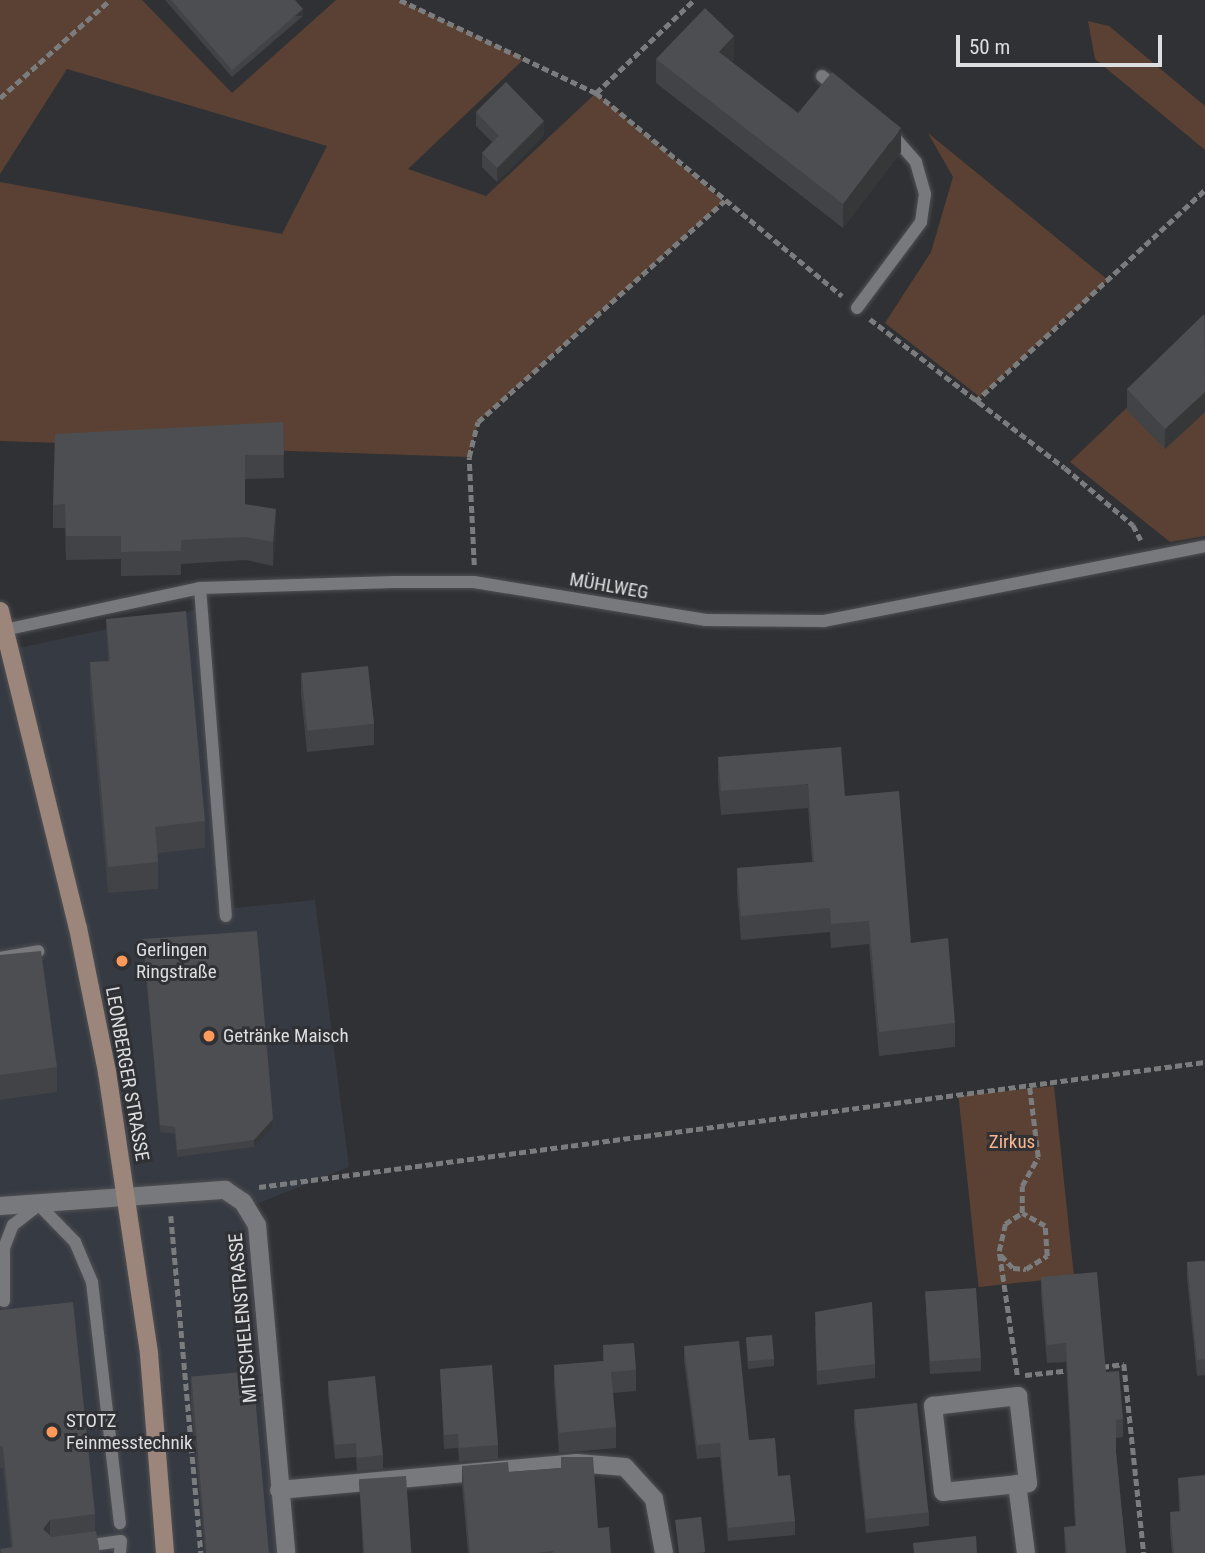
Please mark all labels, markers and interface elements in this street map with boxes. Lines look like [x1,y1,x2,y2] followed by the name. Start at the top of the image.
[960,21,1166,65] scale bar
[969,35,1010,59] text: 50 m
[568,568,650,604] street label: MÜHLWEG
[136,939,217,983] place label: Gerlingen Ringstraße
[114,953,130,969] marker: Gerlingen Ringstraße
[100,985,154,1163] street label: LEONBERGER STRASSE
[223,1025,349,1047] place label: Getränke Maisch
[201,1028,217,1044] marker: Getränke Maisch
[989,1131,1035,1153] park label: Zirkus
[224,1232,262,1404] street label: MITSCHELENSTRASSE
[66,1410,193,1454] place label: STOTZ Feinmesstechnik
[44,1424,60,1440] marker: STOTZ Feinmesstechnik

